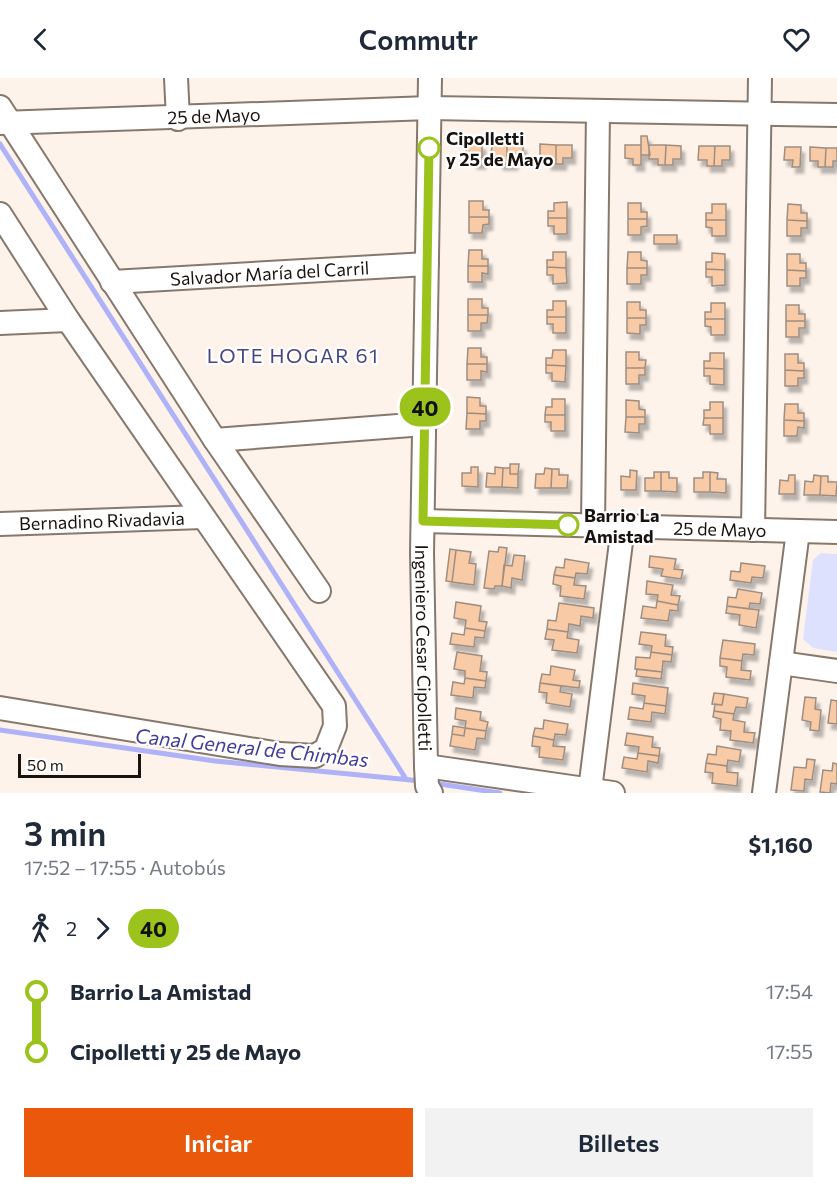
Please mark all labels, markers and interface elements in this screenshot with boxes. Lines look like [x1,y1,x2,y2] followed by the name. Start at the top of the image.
[24,23,57,56] icon: back
[359,23,478,56] text: Commutr
[780,23,813,56] icon: heart
[167,103,261,128] street label: 25 de Mayo
[446,127,554,170] place label: Cipolletti y 25 de Mayo
[418,137,440,159] marker: Cipolletti y 25 de Mayo
[170,256,370,290] street label: Salvador María del Carril
[207,343,379,367] district label: LOTE HOGAR 61
[398,388,452,426] line badge: 40
[412,395,438,420] text: 40
[584,504,659,547] place label: Barrio La Amistad
[19,507,185,534] street label: Bernadino Rivadavia
[557,514,579,536] marker: Barrio La Amistad
[673,517,767,541] street label: 25 de Mayo
[411,544,437,751] street label: Ingeniero Cesar Cipolletti
[134,723,370,771] water label: Canal General de Chimbas
[18,751,141,778] scale bar
[27,755,64,774] text: 50 m
[24,812,106,853] text: 3 min
[748,831,813,858] text: $1,160
[24,855,226,879] text: 17:52 – 17:55 · Autobús
[24,912,57,945] icon: walk
[86,912,119,945] icon: forward
[66,916,77,940] text: 2
[140,916,167,941] text: 40
[70,978,251,1005] text: Barrio La Amistad
[766,979,813,1003] text: 17:54
[70,1038,301,1065] text: Cipolletti y 25 de Mayo
[766,1039,813,1063] text: 17:55
[24,1108,413,1177] button: Iniciar
[425,1108,813,1177] button: Billetes

